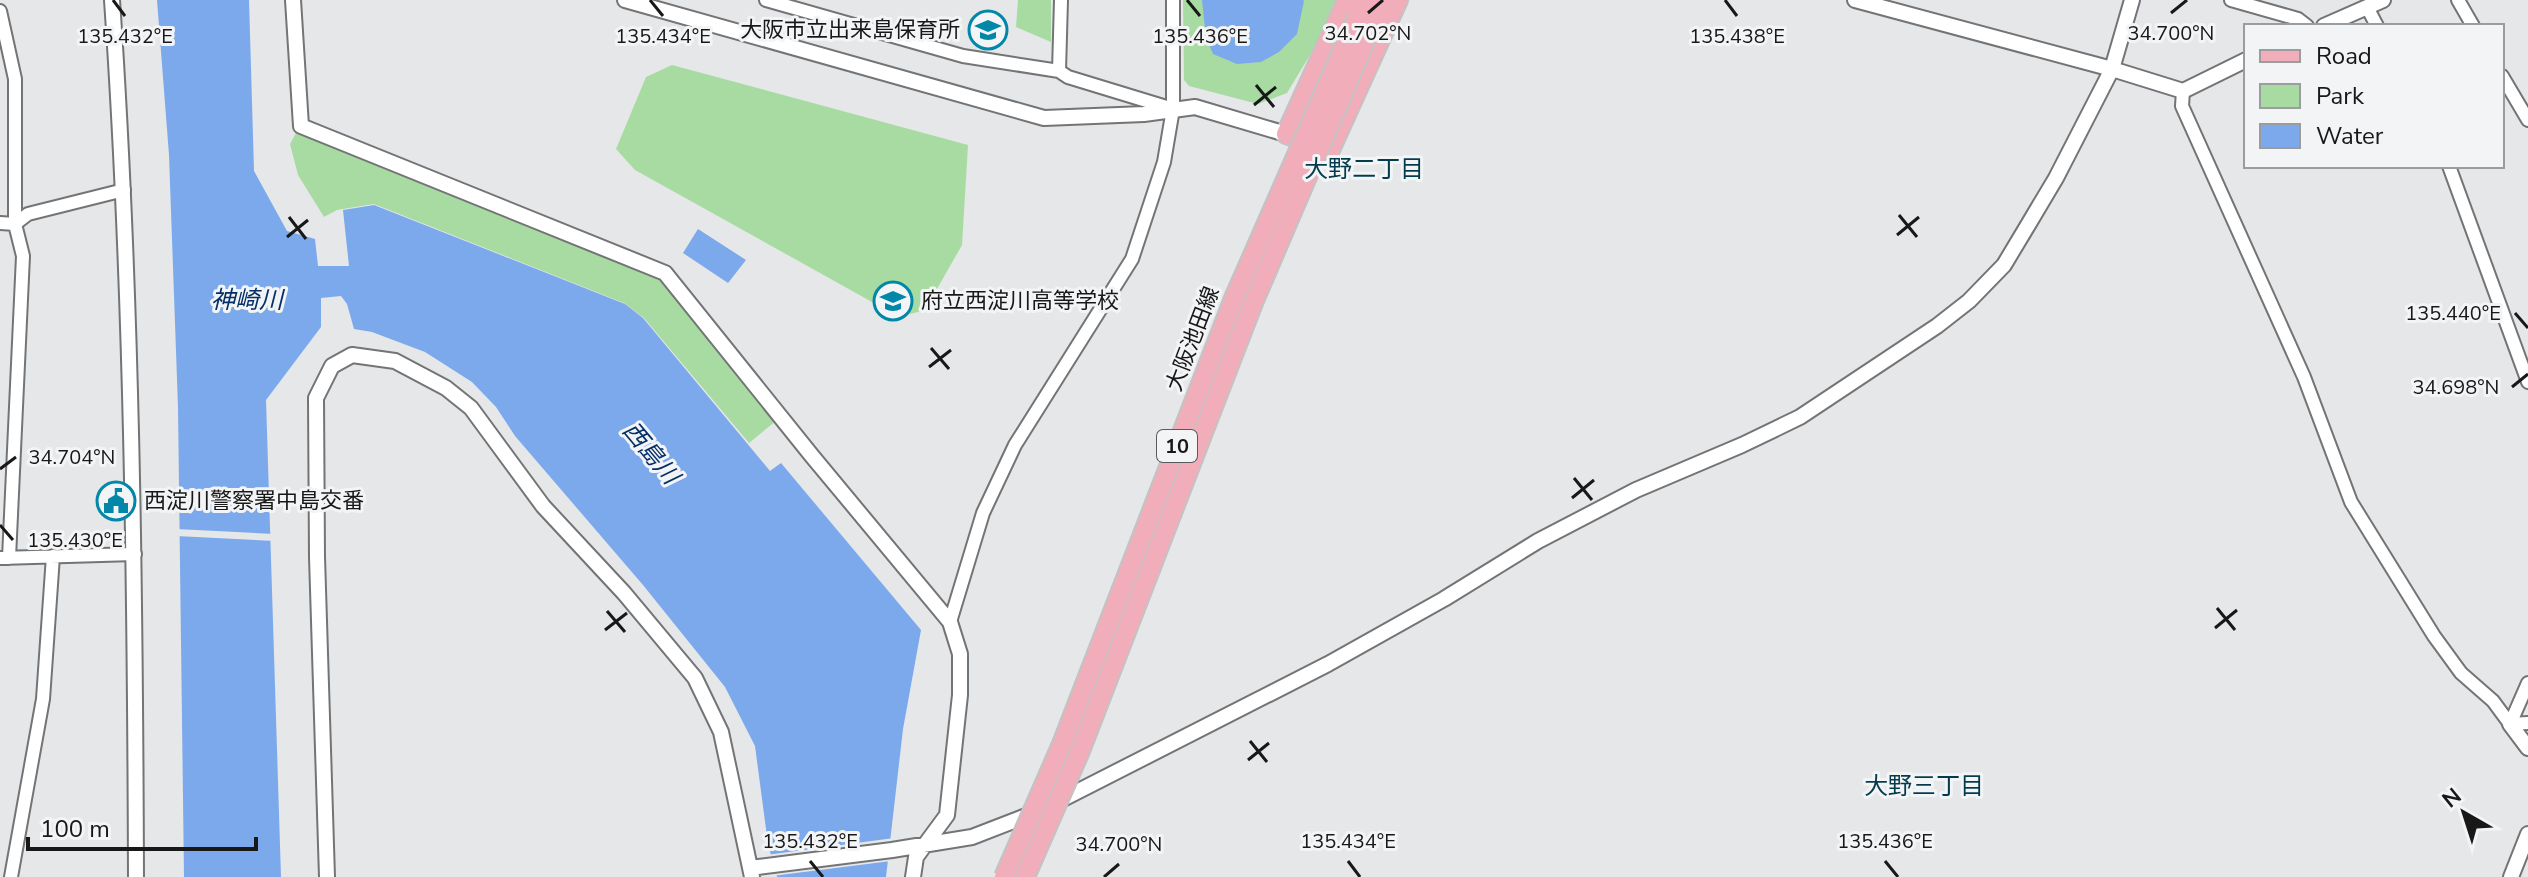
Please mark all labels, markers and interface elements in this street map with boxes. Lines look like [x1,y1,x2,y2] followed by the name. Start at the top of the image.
[967,9,1009,51] school or university icon: 大阪市立出来島保育所
[740,15,960,45] place label: 大阪市立出来島保育所
[1325,20,1411,47] text: 34.702°N
[2128,20,2214,47] text: 34.700°N
[77,23,173,50] text: 135.432°E
[615,23,711,50] text: 135.434°E
[1152,23,1248,50] text: 135.436°E
[1689,23,1785,50] text: 135.438°E
[2244,24,2504,168] legend
[2316,40,2372,72] text: Road
[2316,80,2365,112] text: Park
[2316,120,2384,152] text: Water
[1304,153,1424,185] district label: 大野二丁目
[872,280,914,322] school or university icon: 府立西淀川高等学校
[1159,282,1227,396] street label: 大阪池田線
[211,284,286,316] water label: 神崎川
[921,286,1119,316] place label: 府立西淀川高等学校
[2405,300,2501,327] text: 135.440°E
[2413,374,2499,401] text: 34.698°N
[616,415,688,493] water label: 西島川
[1157,430,1197,462] road number: 10
[29,444,115,471] text: 34.704°N
[95,480,137,522] public building icon: 西淀川警察署中島交番
[144,486,364,516] place label: 西淀川警察署中島交番
[27,527,123,554] text: 135.430°E
[1864,770,1984,802] district label: 大野三丁目
[2424,773,2504,853] north arrow
[2436,781,2468,815] text: N
[28,801,256,851] scale bar
[40,813,110,845] text: 100 m
[762,828,858,855] text: 135.432°E
[1300,828,1396,855] text: 135.434°E
[1837,828,1933,855] text: 135.436°E
[1076,831,1162,858] text: 34.700°N

